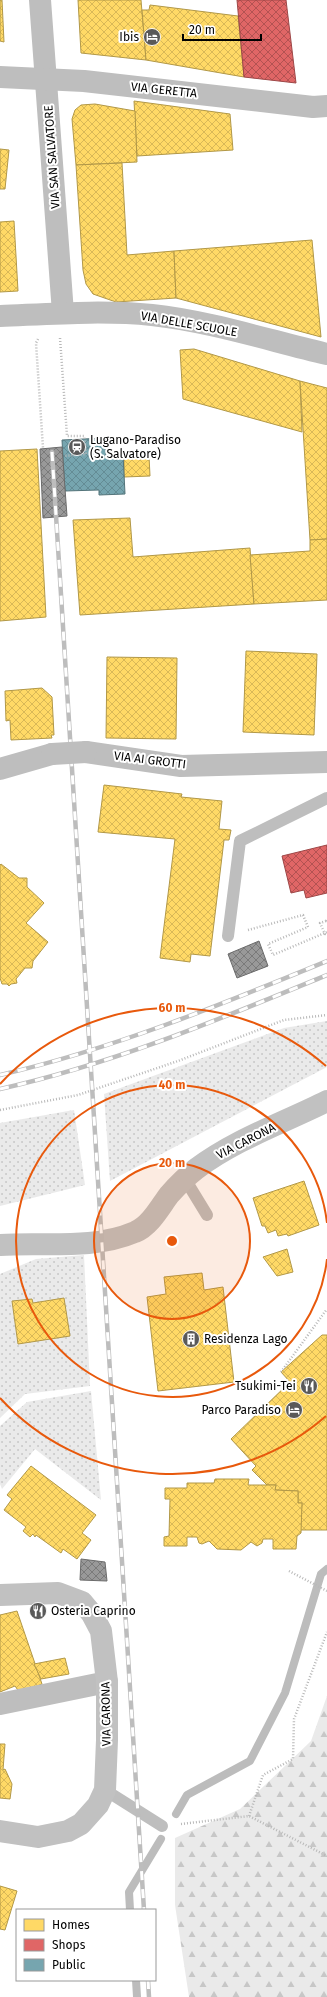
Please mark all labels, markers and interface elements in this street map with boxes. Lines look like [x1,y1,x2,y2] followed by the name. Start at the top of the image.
[183,16,261,42] scale bar
[189,23,215,37] text: 20 m
[142,27,162,47] hotel icon: Ibis
[119,30,139,44] place label: Ibis
[130,80,198,100] street label: VIA GERETTA
[41,105,63,209] street label: VIA SAN SALVATORE
[140,309,238,339] street label: VIA DELLE SCUOLE
[90,433,181,461] place label: Lugano-Paradiso (S. Salvatore)
[67,437,87,457] station icon: Lugano-Paradiso (S. Salvatore)
[113,749,187,771] street label: VIA AI GROTTI
[159,1001,185,1015] text: 60 m
[159,1078,185,1092] text: 40 m
[214,1120,278,1162] street label: VIA CARONA
[159,1156,185,1170] text: 20 m
[165,1234,179,1248] centre of rings
[181,1329,201,1349] building icon: Residenza Lago
[204,1332,287,1346] place label: Residenza Lago
[299,1376,319,1396] restaurant icon: Tsukimi-Tei
[235,1379,296,1393] place label: Tsukimi-Tei
[284,1400,304,1420] hotel icon: Parco Paradiso
[201,1403,281,1417] place label: Parco Paradiso
[28,1601,48,1621] restaurant icon: Osteria Caprino
[51,1604,136,1618] place label: Osteria Caprino
[98,1682,114,1746] street label: VIA CARONA
[16,1909,156,1981] legend
[52,1918,90,1932] text: Homes
[52,1938,86,1952] text: Shops
[52,1958,86,1972] text: Public

